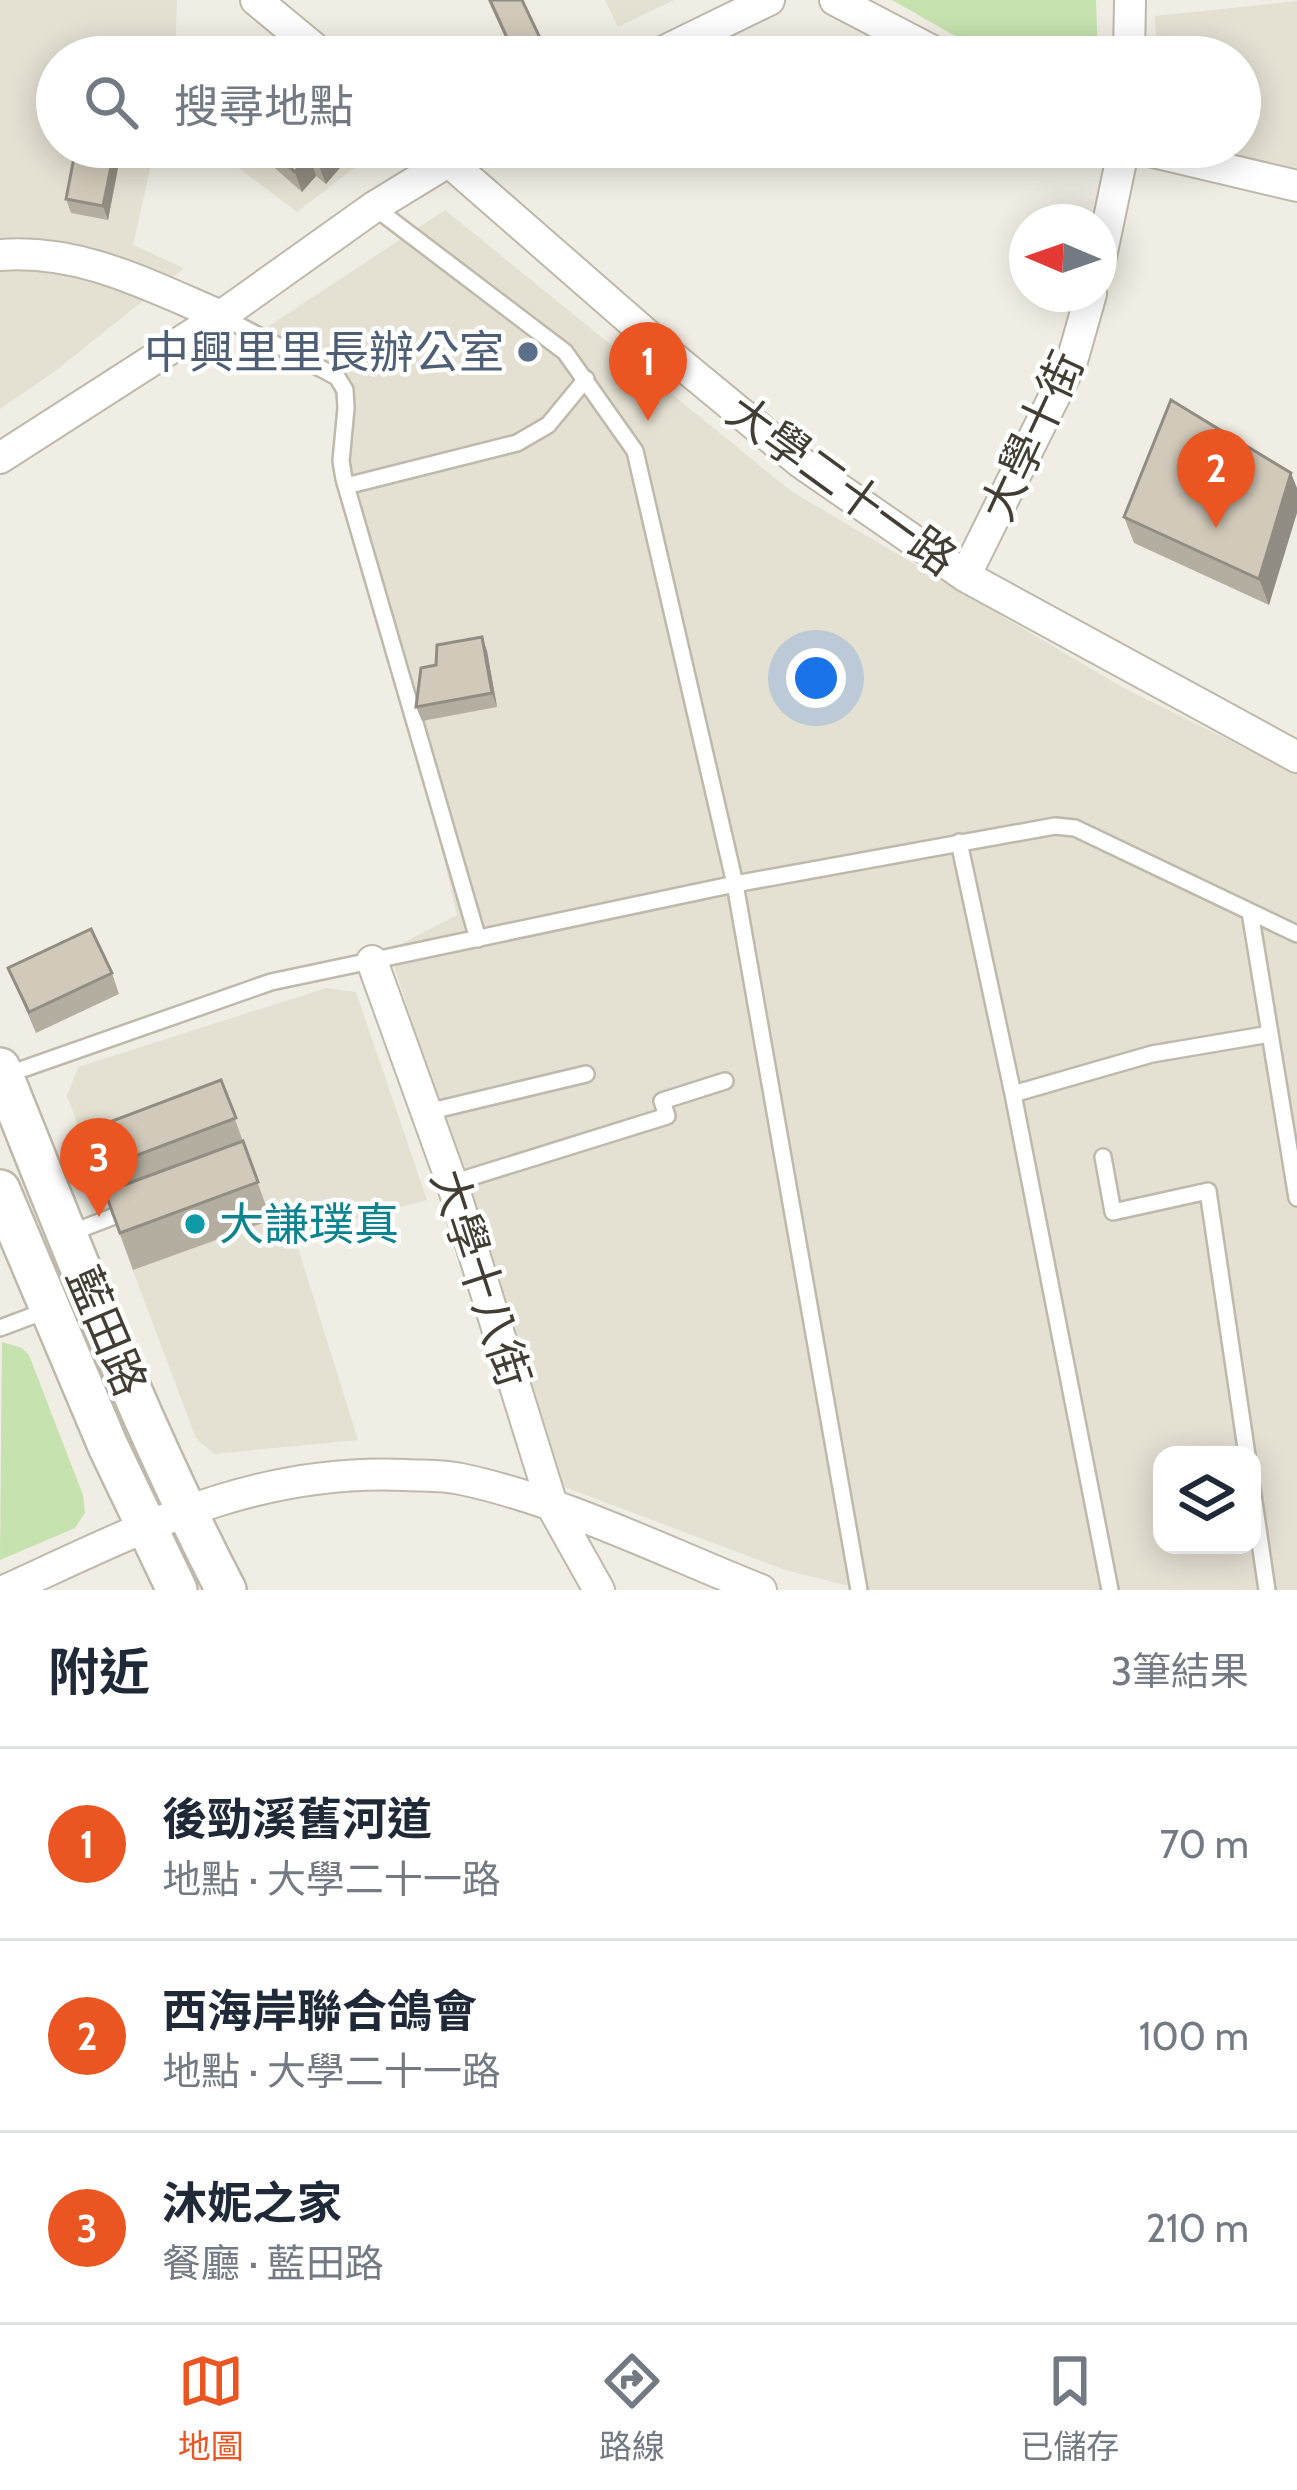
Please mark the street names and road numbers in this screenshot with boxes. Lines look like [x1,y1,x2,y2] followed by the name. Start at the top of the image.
[969,343,1095,529] street label: 大學十街
[717,384,967,586] street label: 大學二十一路
[421,1163,541,1393] street label: 大學十八街
[56,1258,158,1404] street label: 藍田路

